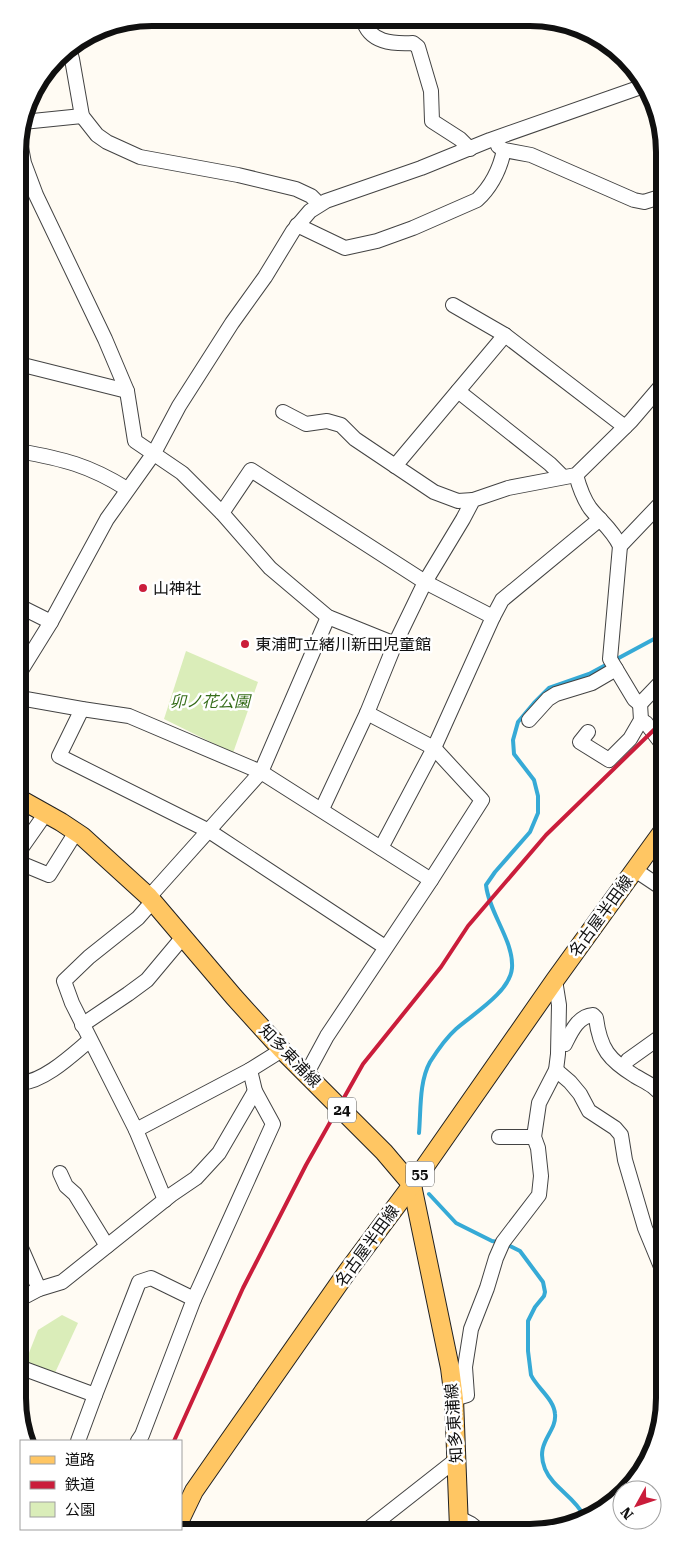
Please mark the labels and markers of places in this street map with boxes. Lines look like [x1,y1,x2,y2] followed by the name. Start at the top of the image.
[153,579,201,598] place label: 山神社
[137,582,149,594] marker: 山神社
[255,635,431,654] place label: 東浦町立緒川新田児童館
[239,638,251,650] marker: 東浦町立緒川新田児童館

